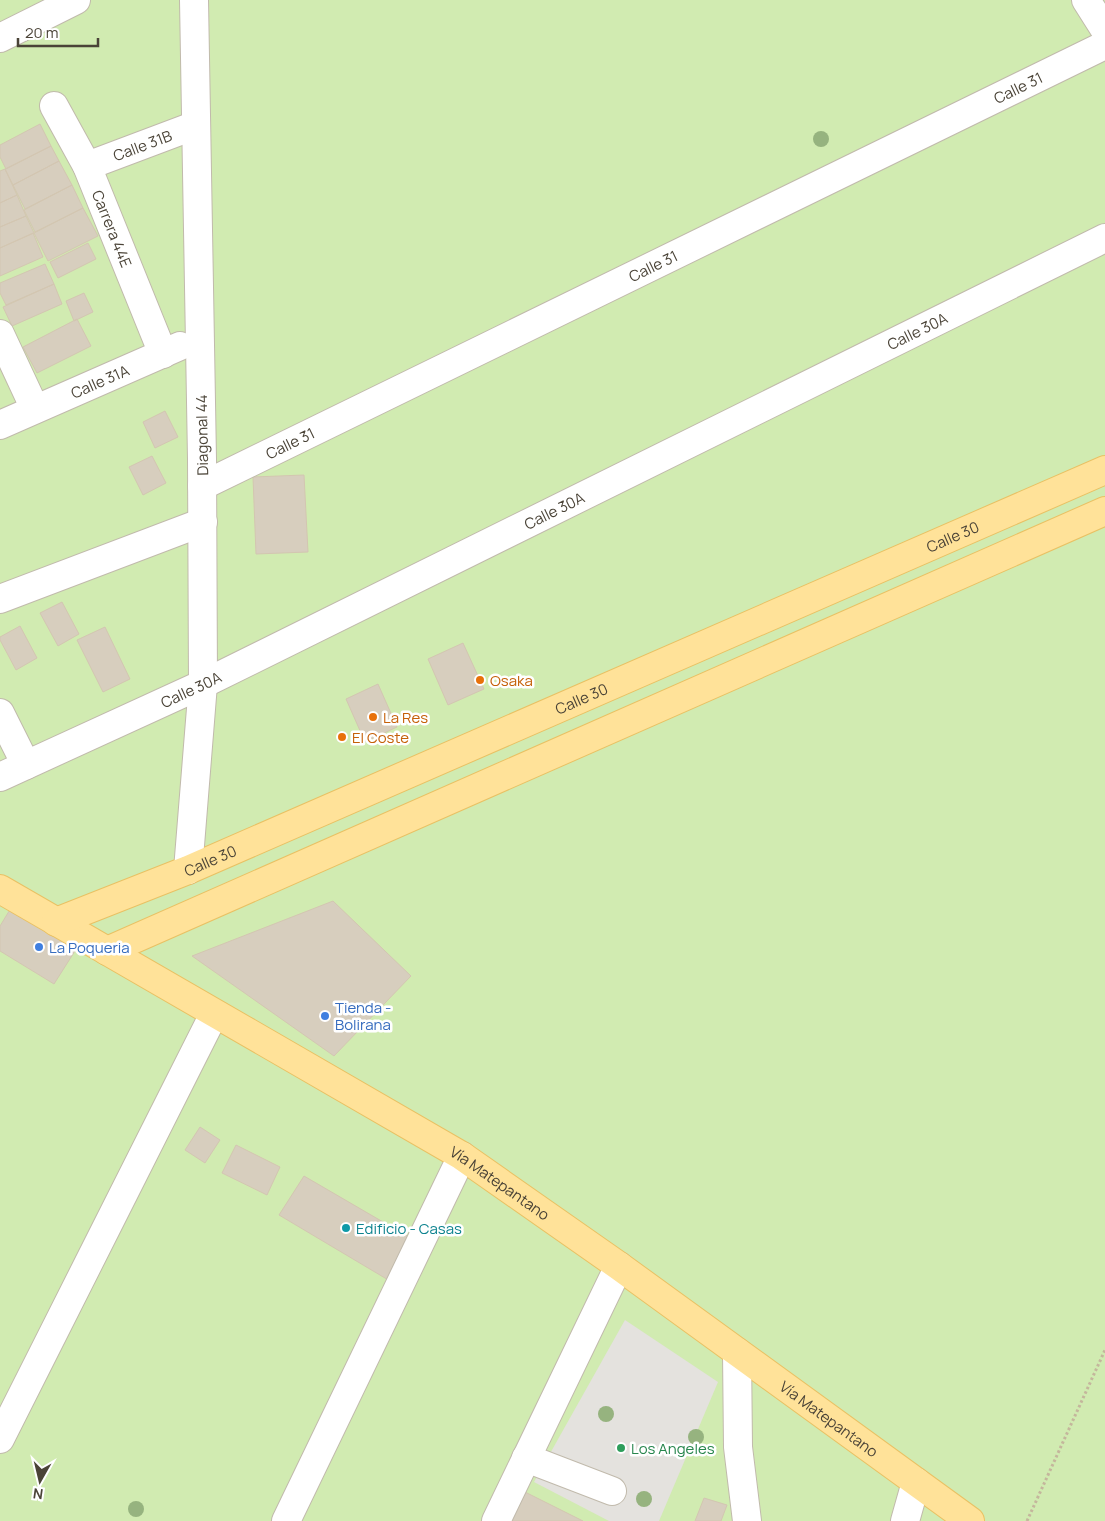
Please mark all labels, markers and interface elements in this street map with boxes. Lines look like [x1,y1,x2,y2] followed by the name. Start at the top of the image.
[18,15,98,47] scale bar
[25,22,58,43] text: 20 m
[990,67,1046,108] street label: Calle 31
[110,125,175,166] street label: Calle 31B
[87,187,137,270] street label: Carrera 44E
[625,245,681,287] street label: Calle 31
[883,307,951,355] street label: Calle 30A
[67,359,133,403] street label: Calle 31A
[191,394,213,476] street label: Diagonal 44
[262,422,318,464] street label: Calle 31
[520,486,588,534] street label: Calle 30A
[923,516,982,557] street label: Calle 30
[157,666,225,713] street label: Calle 30A
[490,670,533,691] place label: Osaka
[474,674,486,686] marker: Osaka
[552,678,611,719] street label: Calle 30
[383,707,428,728] place label: La Res
[367,711,379,723] marker: La Res
[352,727,409,748] place label: El Coste
[336,731,348,743] marker: El Coste
[181,840,240,881] street label: Calle 30
[49,937,130,958] place label: La Poqueria
[33,941,45,953] marker: La Poqueria
[335,997,391,1035] place label: Tienda - Bolirana
[319,1010,331,1022] marker: Tienda - Bolirana
[446,1141,554,1225] street label: Vía Matepantano
[356,1218,462,1239] place label: Edificio - Casas
[340,1222,352,1234] marker: Edificio - Casas
[776,1376,883,1462] street label: Vía Matepantano
[631,1438,715,1459] place label: Los Angeles
[615,1442,627,1454] marker: Los Angeles
[15,1456,65,1506] north arrow
[32,1484,44,1504] text: N

